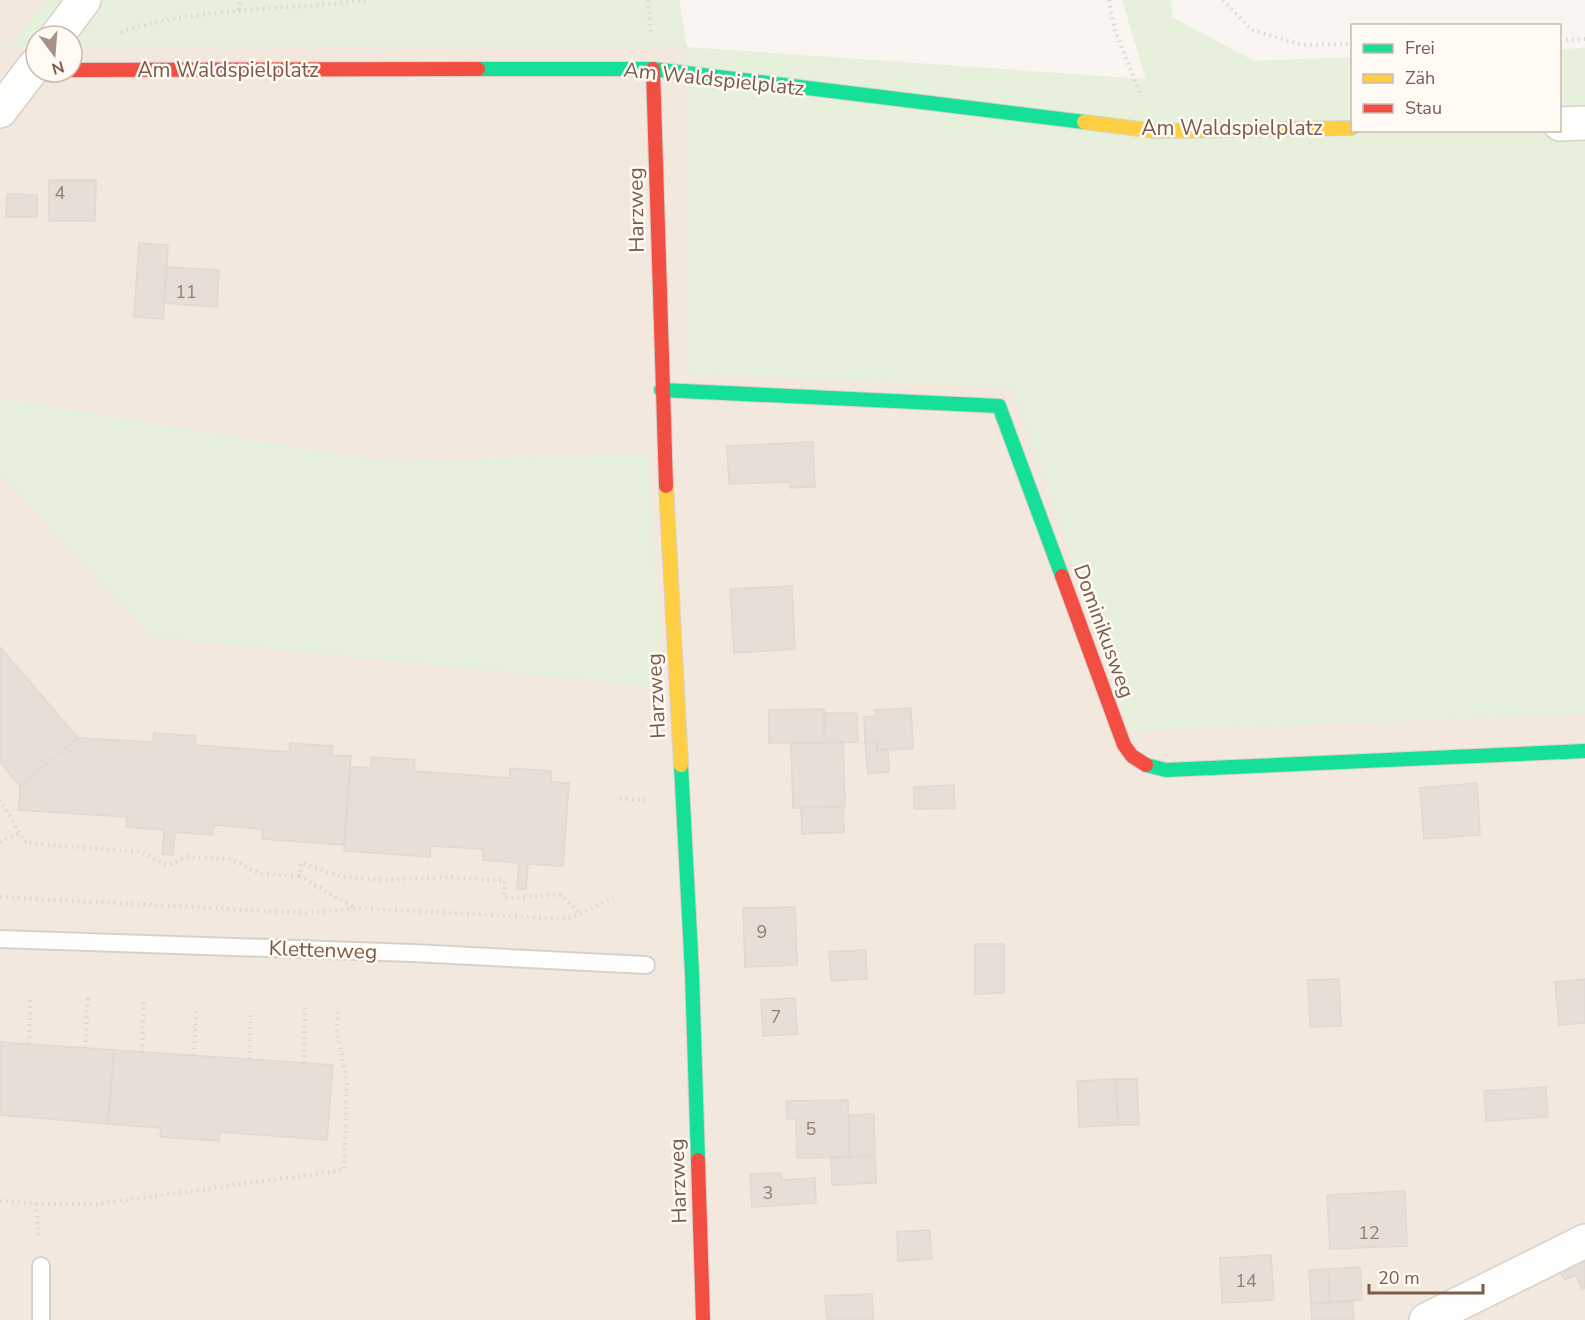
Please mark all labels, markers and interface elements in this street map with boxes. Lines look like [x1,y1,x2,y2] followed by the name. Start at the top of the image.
[24,24,84,84] north arrow
[1351,24,1561,132] legend
[1405,36,1435,60] text: Frei
[49,55,67,80] text: N
[137,56,319,84] street label: Am Waldspielplatz
[622,56,806,102] street label: Am Waldspielplatz
[1405,66,1435,90] text: Zäh
[1405,96,1442,120] text: Stau
[1141,114,1323,142] street label: Am Waldspielplatz
[621,167,651,253] street label: Harzweg
[55,181,66,205] house number: 4
[175,280,197,304] house number: 11
[1067,560,1141,702] street label: Dominikusweg
[640,653,672,739] street label: Harzweg
[757,920,767,944] house number: 9
[268,934,378,966] street label: Klettenweg
[771,1005,781,1029] house number: 7
[806,1117,816,1141] house number: 5
[663,1138,693,1224] street label: Harzweg
[763,1181,773,1205] house number: 3
[1358,1221,1380,1245] house number: 12
[1369,1257,1483,1295] scale bar
[1378,1266,1420,1290] text: 20 m
[1235,1269,1257,1293] house number: 14

